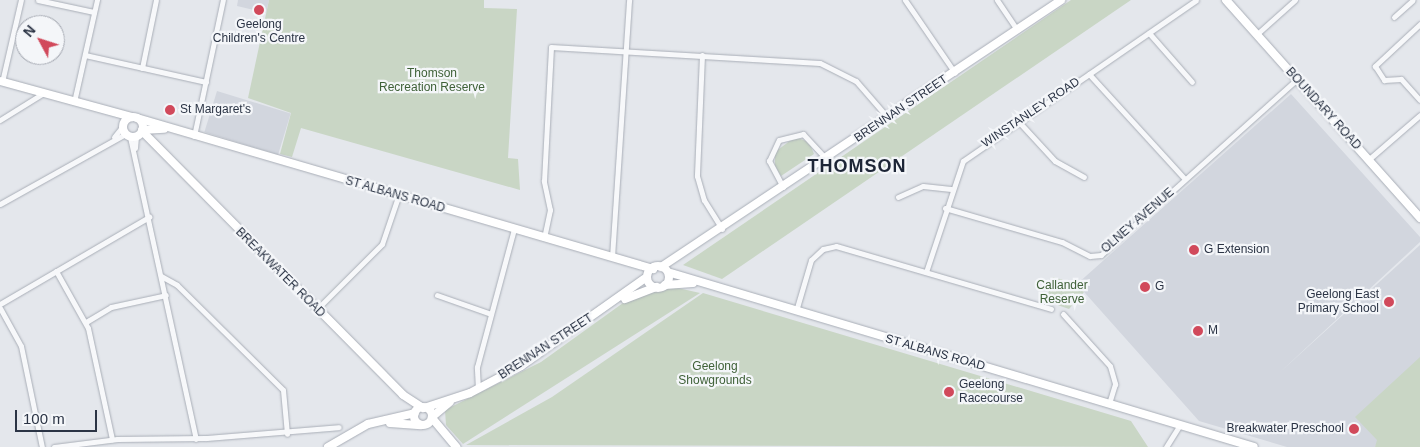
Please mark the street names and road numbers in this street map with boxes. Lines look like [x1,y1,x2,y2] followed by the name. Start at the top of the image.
[1282,65,1364,153] street label: BOUNDARY ROAD
[852,72,950,146] street label: BRENNAN STREET
[979,75,1083,151] street label: WINSTANLEY ROAD
[343,174,447,216] street label: ST ALBANS ROAD
[1098,185,1178,257] street label: OLNEY AVENUE
[232,225,328,321] street label: BREAKWATER ROAD
[496,311,596,383] street label: BRENNAN STREET
[883,332,987,374] street label: ST ALBANS ROAD

